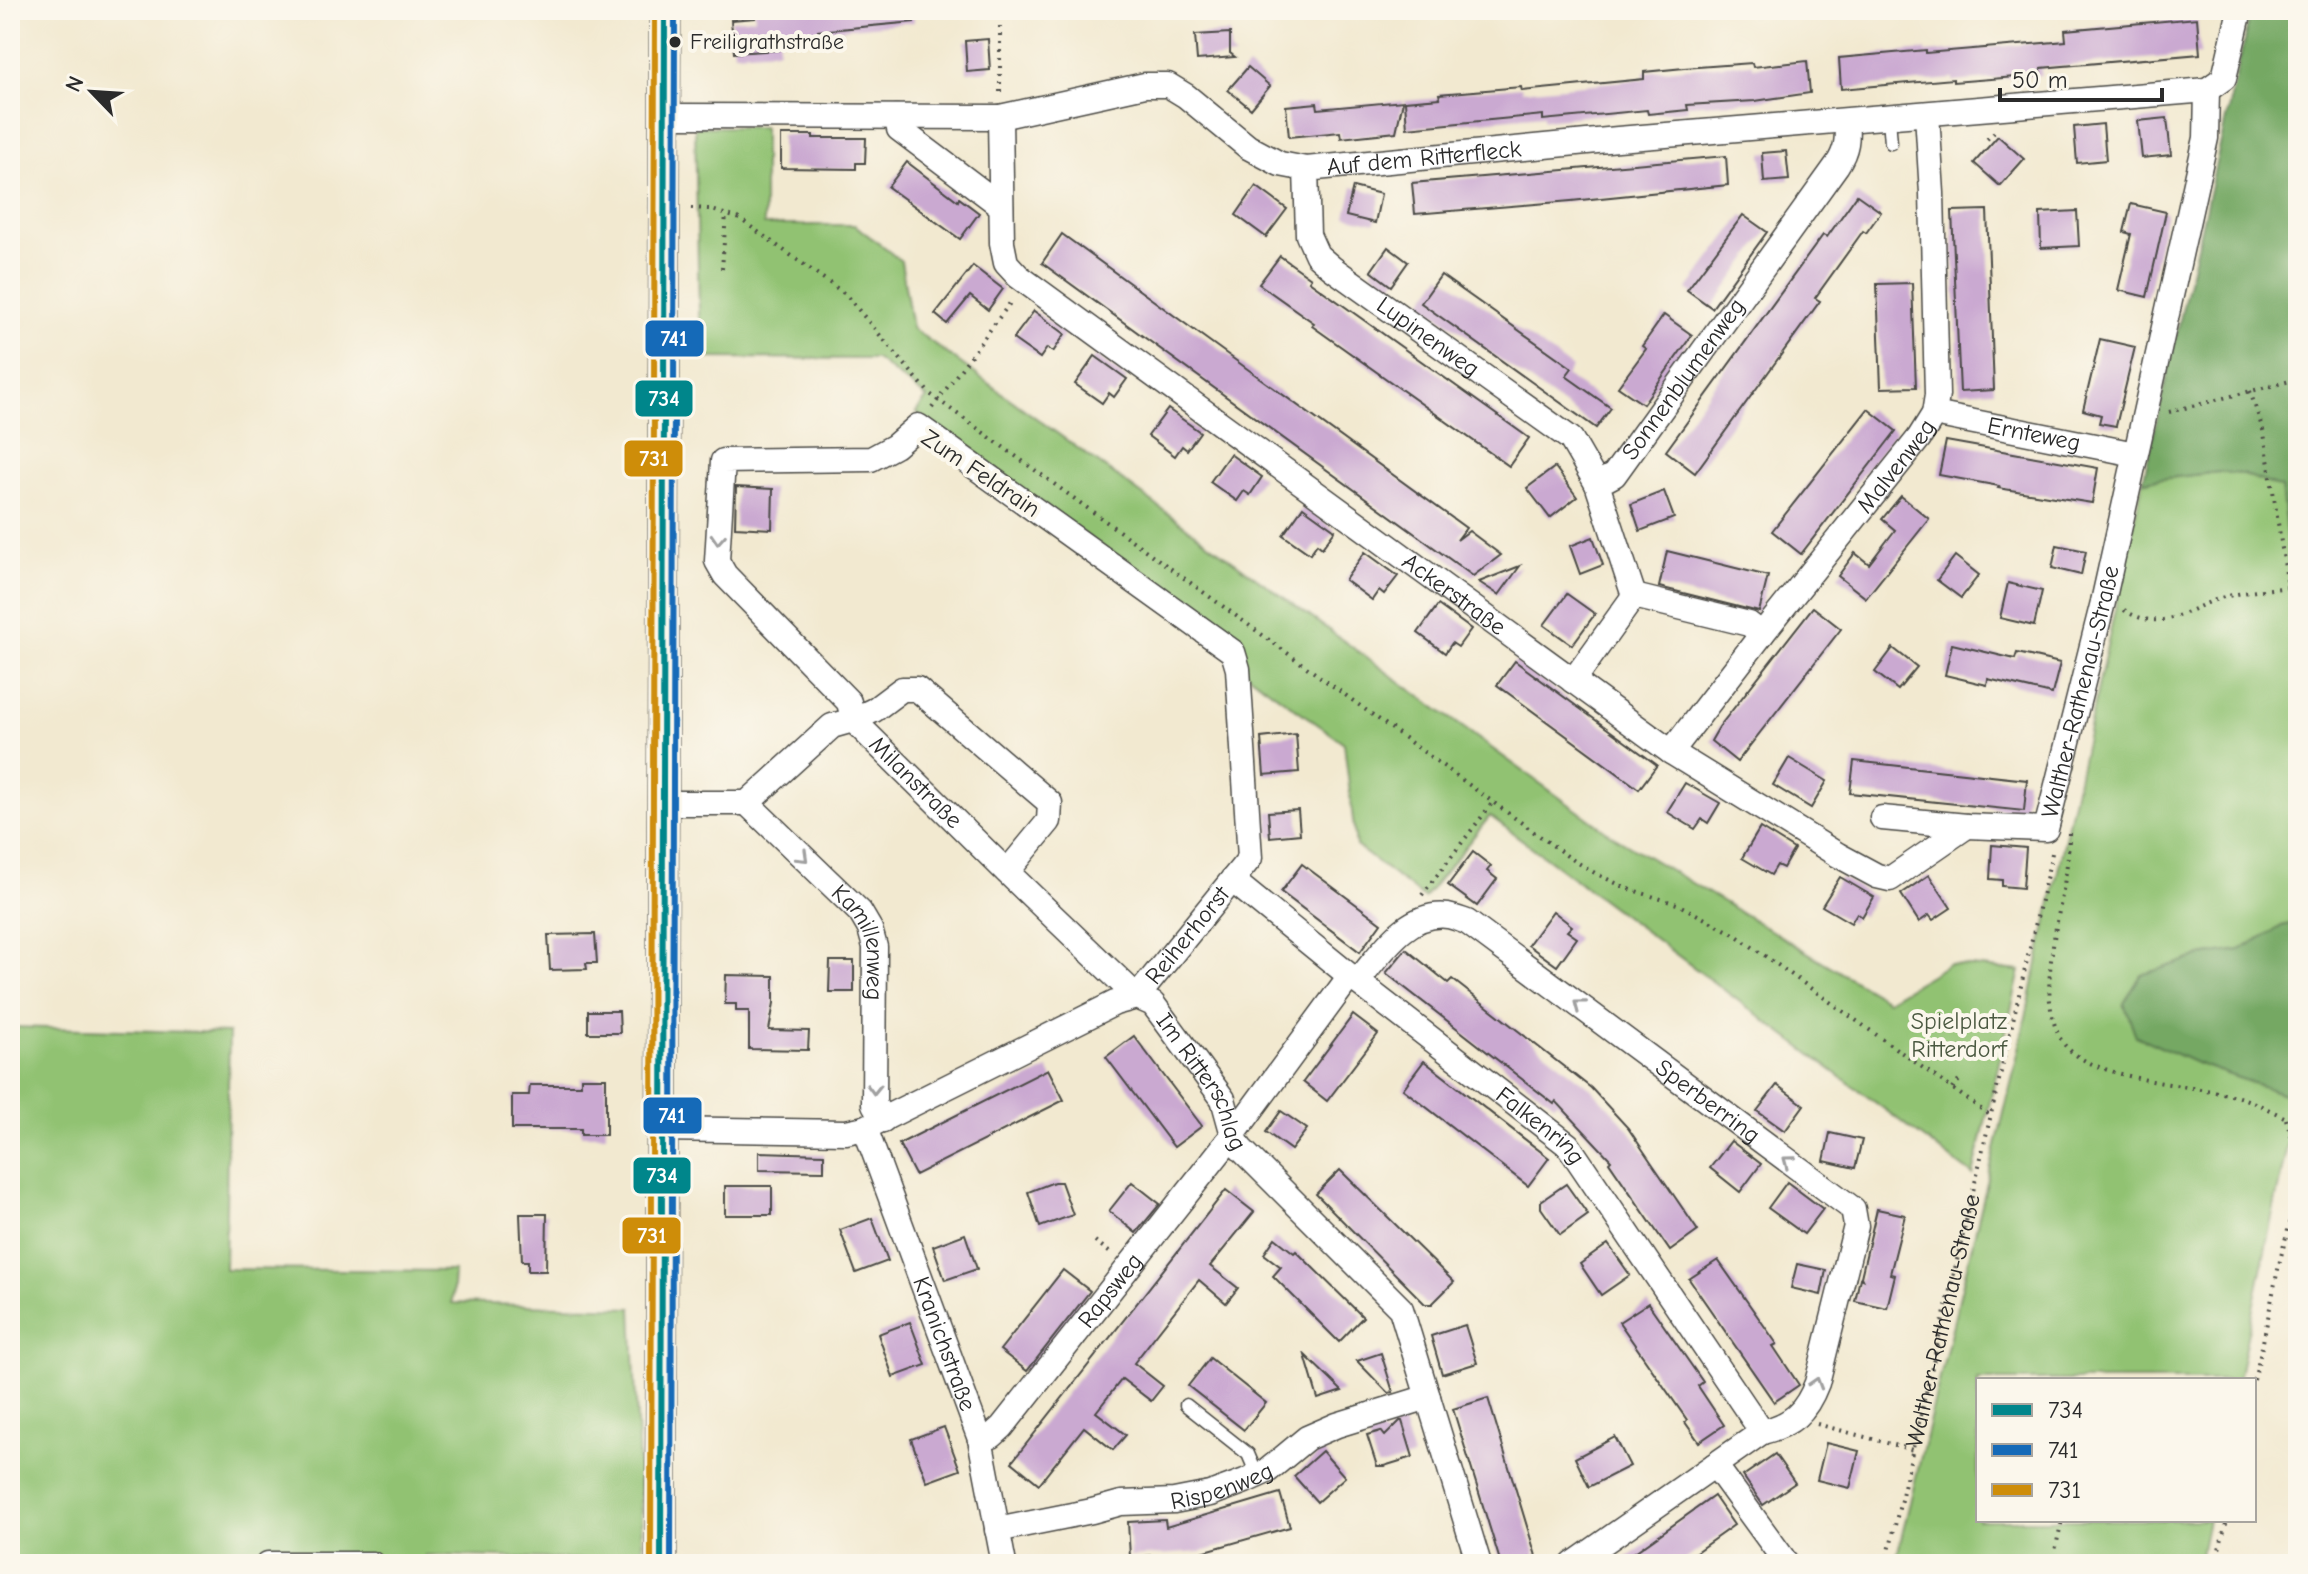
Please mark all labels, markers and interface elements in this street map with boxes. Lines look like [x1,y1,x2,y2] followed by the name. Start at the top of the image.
[690,29,844,55] place label: Freiligrathstraße
[667,34,683,50] marker: Freiligrathstraße
[52,52,132,132] north arrow
[2000,52,2162,102] scale bar
[2012,66,2068,94] text: 50 m
[60,72,90,96] text: N
[1325,134,1523,181] street label: Auf dem Ritterfleck
[1371,291,1485,383] street label: Lupinenweg
[1616,293,1750,465] street label: Sonnenblumenweg
[644,319,705,358] line badge: 741
[660,326,688,352] text: 741
[634,379,694,418] line badge: 734
[648,386,680,412] text: 734
[1985,411,2083,457] street label: Ernteweg
[1851,414,1941,518] street label: Malvenweg
[916,423,1046,523] street label: Zum Feldrain
[623,439,684,478] line badge: 731
[639,446,669,472] text: 731
[710,533,727,546] one-way arrow
[1397,547,1512,641] street label: Ackerstraße
[2035,563,2125,821] street label: Walther-Rathenau-Straße
[864,730,968,834] street label: Milanstraße
[794,848,808,862] one-way arrow
[826,878,889,1001] street label: Kamillenweg
[1139,880,1236,990] street label: Reiherhorst
[1573,1001,1588,1015] one-way arrow
[1150,1007,1253,1155] street label: Im Ritterschlag
[1911,1007,2008,1063] park label: Spielplatz Ritterdorf
[1650,1053,1766,1149] street label: Sperberring
[1491,1081,1591,1170] street label: Falkenring
[865,1083,883,1096] one-way arrow
[642,1096,703,1135] line badge: 741
[658,1103,686,1129] text: 741
[632,1156,692,1195] line badge: 734
[1782,1156,1796,1170] one-way arrow
[646,1163,678,1189] text: 734
[1900,1191,1986,1450] street label: Walther-Rathenau-Straße
[621,1216,682,1255] line badge: 731
[637,1223,667,1249] text: 731
[1072,1247,1148,1333] street label: Rapsweg
[907,1273,982,1415] street label: Kranichstraße
[1807,1376,1823,1390] one-way arrow
[1976,1378,2256,1522] legend
[2048,1396,2083,1424] text: 734
[2048,1436,2079,1464] text: 741
[1168,1456,1277,1515] street label: Rispenweg
[2048,1476,2081,1504] text: 731

